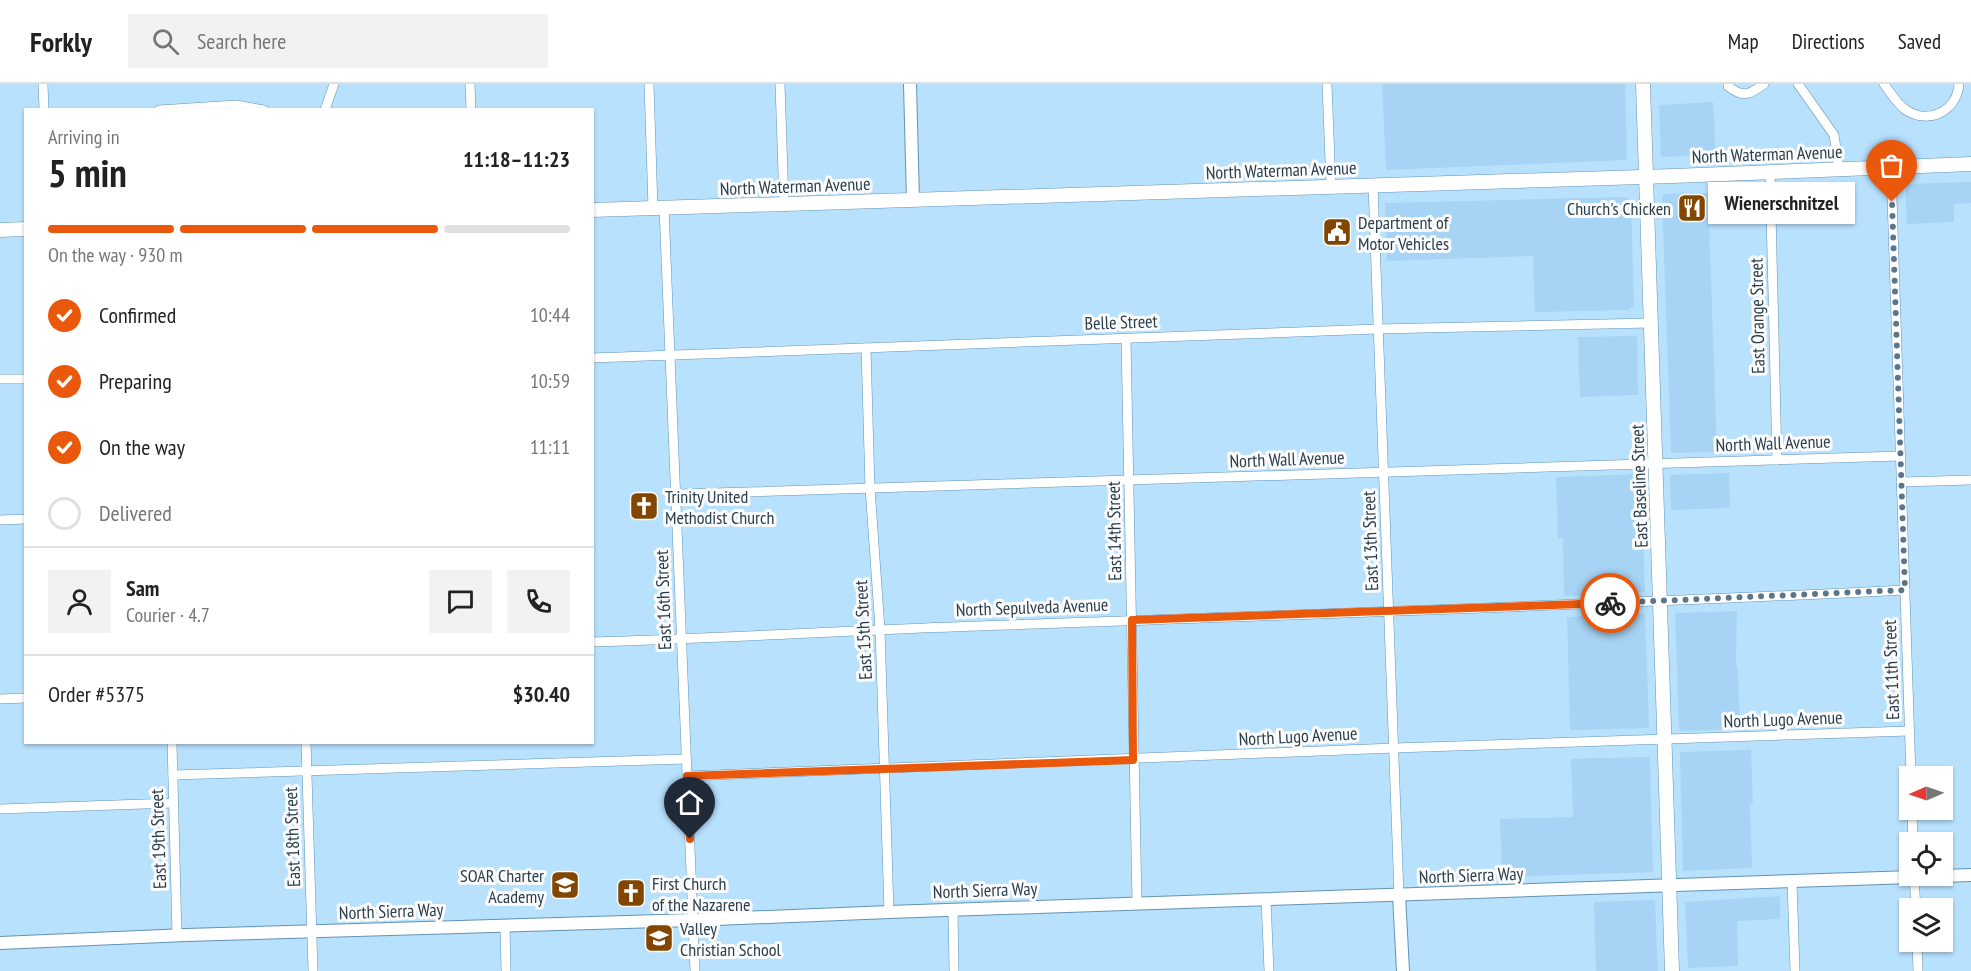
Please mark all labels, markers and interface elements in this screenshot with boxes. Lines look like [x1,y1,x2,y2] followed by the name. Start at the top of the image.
[128,14,548,68] search box
[30,23,92,60] text: Forkly
[149,25,182,58] icon: search
[197,27,286,55] text: Search here
[1728,28,1759,55] text: Map
[1792,28,1865,55] text: Directions
[1898,28,1941,55] text: Saved
[48,124,120,150] text: Arriving in
[1691,140,1843,168] street label: North Waterman Avenue
[1866,140,1917,202] pin
[463,145,570,173] text: 11:18–11:23
[48,147,127,198] text: 5 min
[1875,149,1908,182] icon: bag
[1205,156,1357,184] street label: North Waterman Avenue
[719,172,871,200] street label: North Waterman Avenue
[1709,181,1856,223] callout: Wienerschnitzel
[1724,190,1839,216] text: Wienerschnitzel
[1676,192,1708,224] restaurant icon: Church's Chicken
[1567,197,1671,220] place label: Church's Chicken
[1358,211,1450,255] place label: Department of Motor Vehicles
[1321,216,1353,248] public building icon: Department of Motor Vehicles
[48,242,183,268] text: On the way · 930 m
[1744,258,1770,374] street label: East Orange Street
[48,299,81,332] icon: check
[99,301,176,329] text: Confirmed
[530,302,570,328] text: 10:44
[1084,309,1158,335] street label: Belle Street
[48,365,81,398] icon: check
[99,367,172,395] text: Preparing
[530,368,570,394] text: 10:59
[1625,424,1653,548] street label: East Baseline Street
[1715,429,1831,457] street label: North Wall Avenue
[48,431,81,464] icon: check
[99,433,185,461] text: On the way
[530,434,570,460] text: 11:11
[1229,445,1345,473] street label: North Wall Avenue
[1102,481,1126,581] street label: East 14th Street
[665,485,774,529] place label: Trinity United Methodist Church
[628,490,660,522] church icon: Trinity United Methodist Church
[1357,491,1383,591] street label: East 13th Street
[99,499,172,527] text: Delivered
[650,550,676,650] street label: East 16th Street
[48,570,111,633] button: person
[429,570,492,633] button: chat
[507,570,570,633] button: phone
[1580,573,1640,633] courier
[126,574,159,602] text: Sam
[849,579,877,680] street label: East 15th Street
[1594,587,1627,620] icon: bike
[955,593,1109,621] street label: North Sepulveda Avenue
[126,602,210,628] text: Courier · 4.7
[1878,620,1904,720] street label: East 11th Street
[48,680,145,708] text: Order #5375
[513,680,570,708] text: $30.40
[1723,705,1843,733] street label: North Lugo Avenue
[1238,721,1358,751] street label: North Lugo Avenue
[1899,766,1953,820] north arrow
[1899,766,1953,952] map controls
[664,777,715,839] pin
[673,786,706,819] icon: home
[279,787,305,887] street label: East 18th Street
[145,789,171,889] street label: East 19th Street
[1899,832,1953,886] button: locate
[1418,862,1524,888] street label: North Sierra Way
[460,864,544,908] place label: SOAR Charter Academy
[549,869,581,901] school or university icon: SOAR Charter Academy
[652,872,750,916] place label: First Church of the Nazarene
[615,877,647,909] church icon: First Church of the Nazarene
[932,877,1038,903] street label: North Sierra Way
[338,898,444,924] street label: North Sierra Way
[1899,898,1953,952] button: layers
[679,917,781,961] place label: Valley Christian School
[643,922,675,954] school or university icon: Valley Christian School

